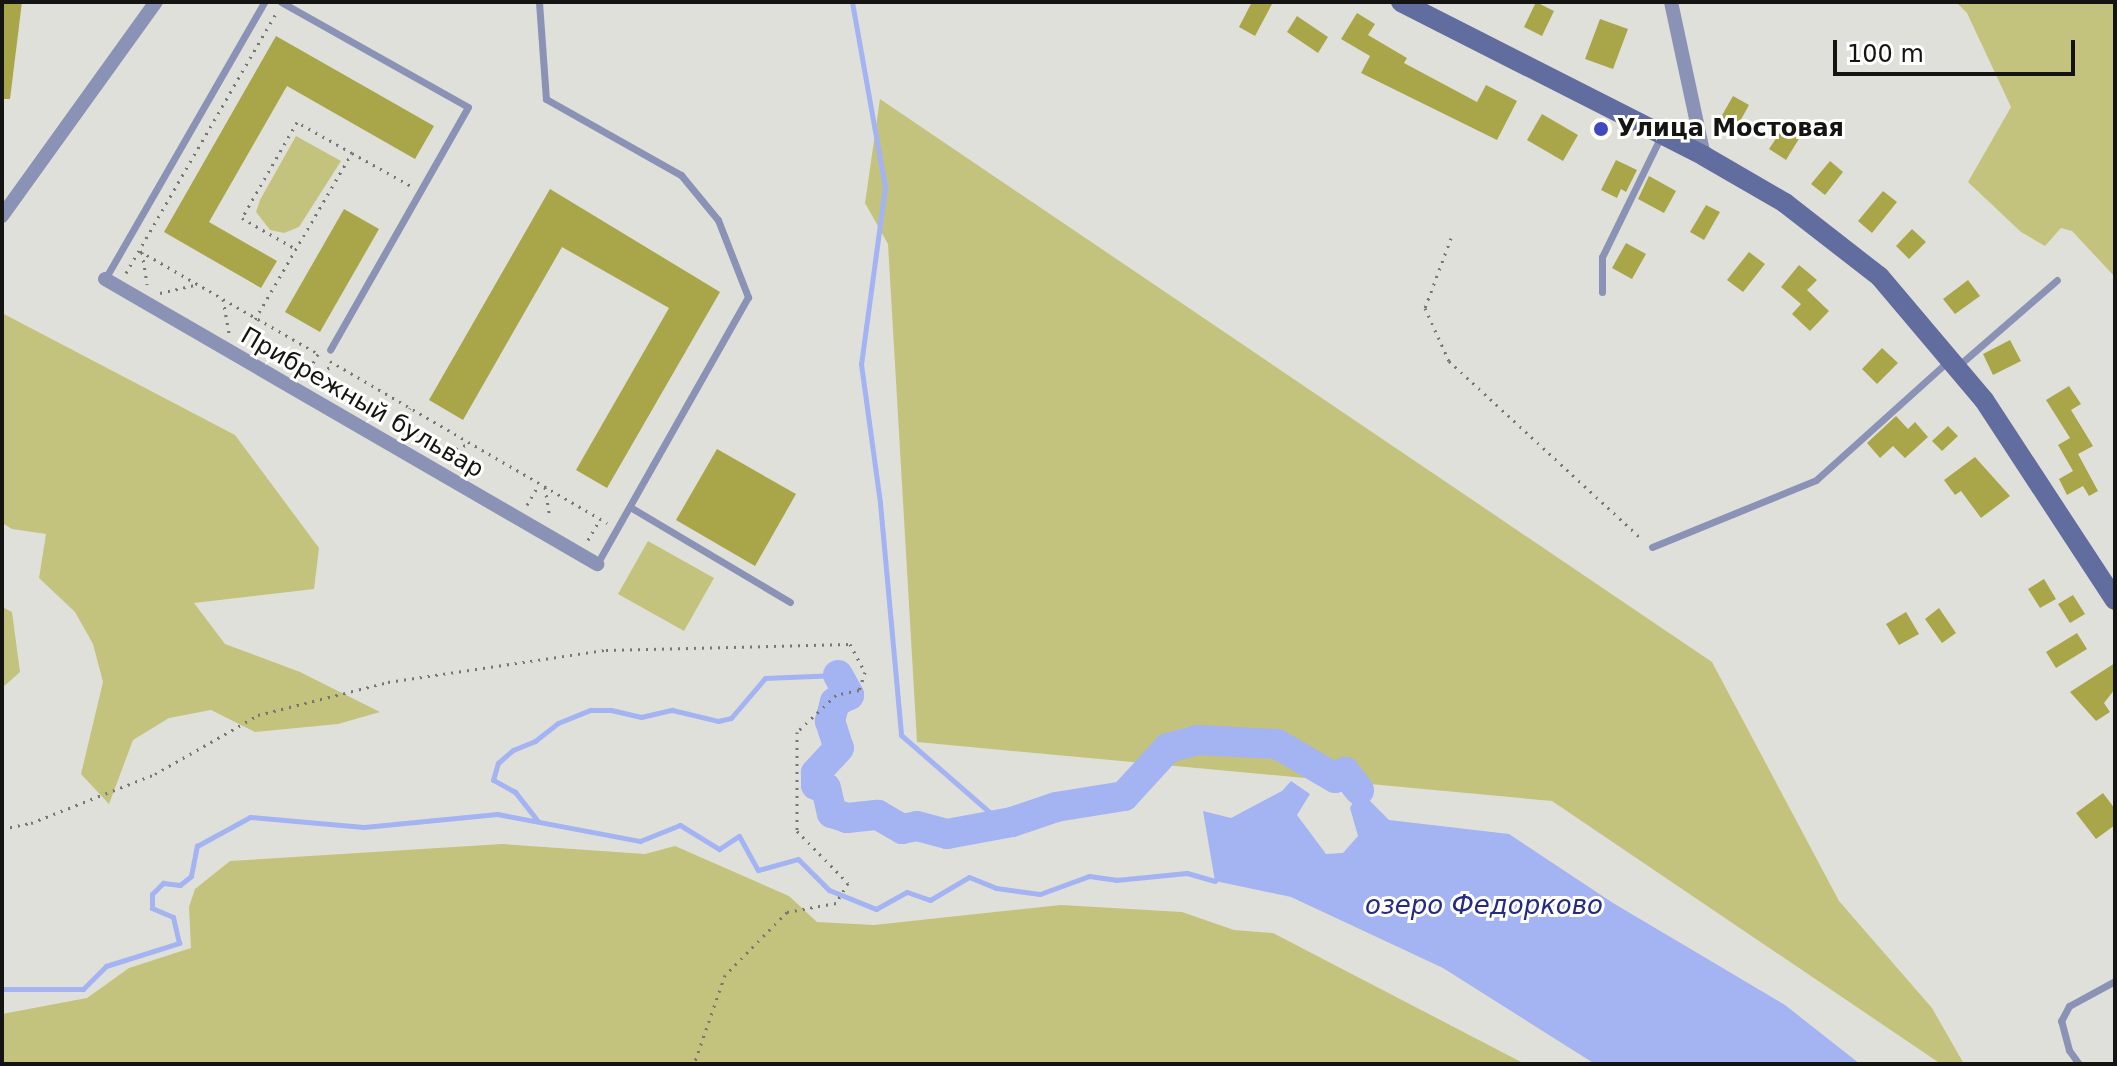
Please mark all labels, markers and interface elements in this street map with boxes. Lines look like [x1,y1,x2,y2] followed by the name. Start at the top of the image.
[1837,24,2079,74] scale bar
[1847,40,1924,68] text: 100 m
[1617,115,1844,143] place label: Улица Мостовая
[1592,120,1610,138] marker: Улица Мостовая
[235,322,489,484] street label: Прибрежный бульвар
[1365,890,1603,922] water label: озеро Федорково

